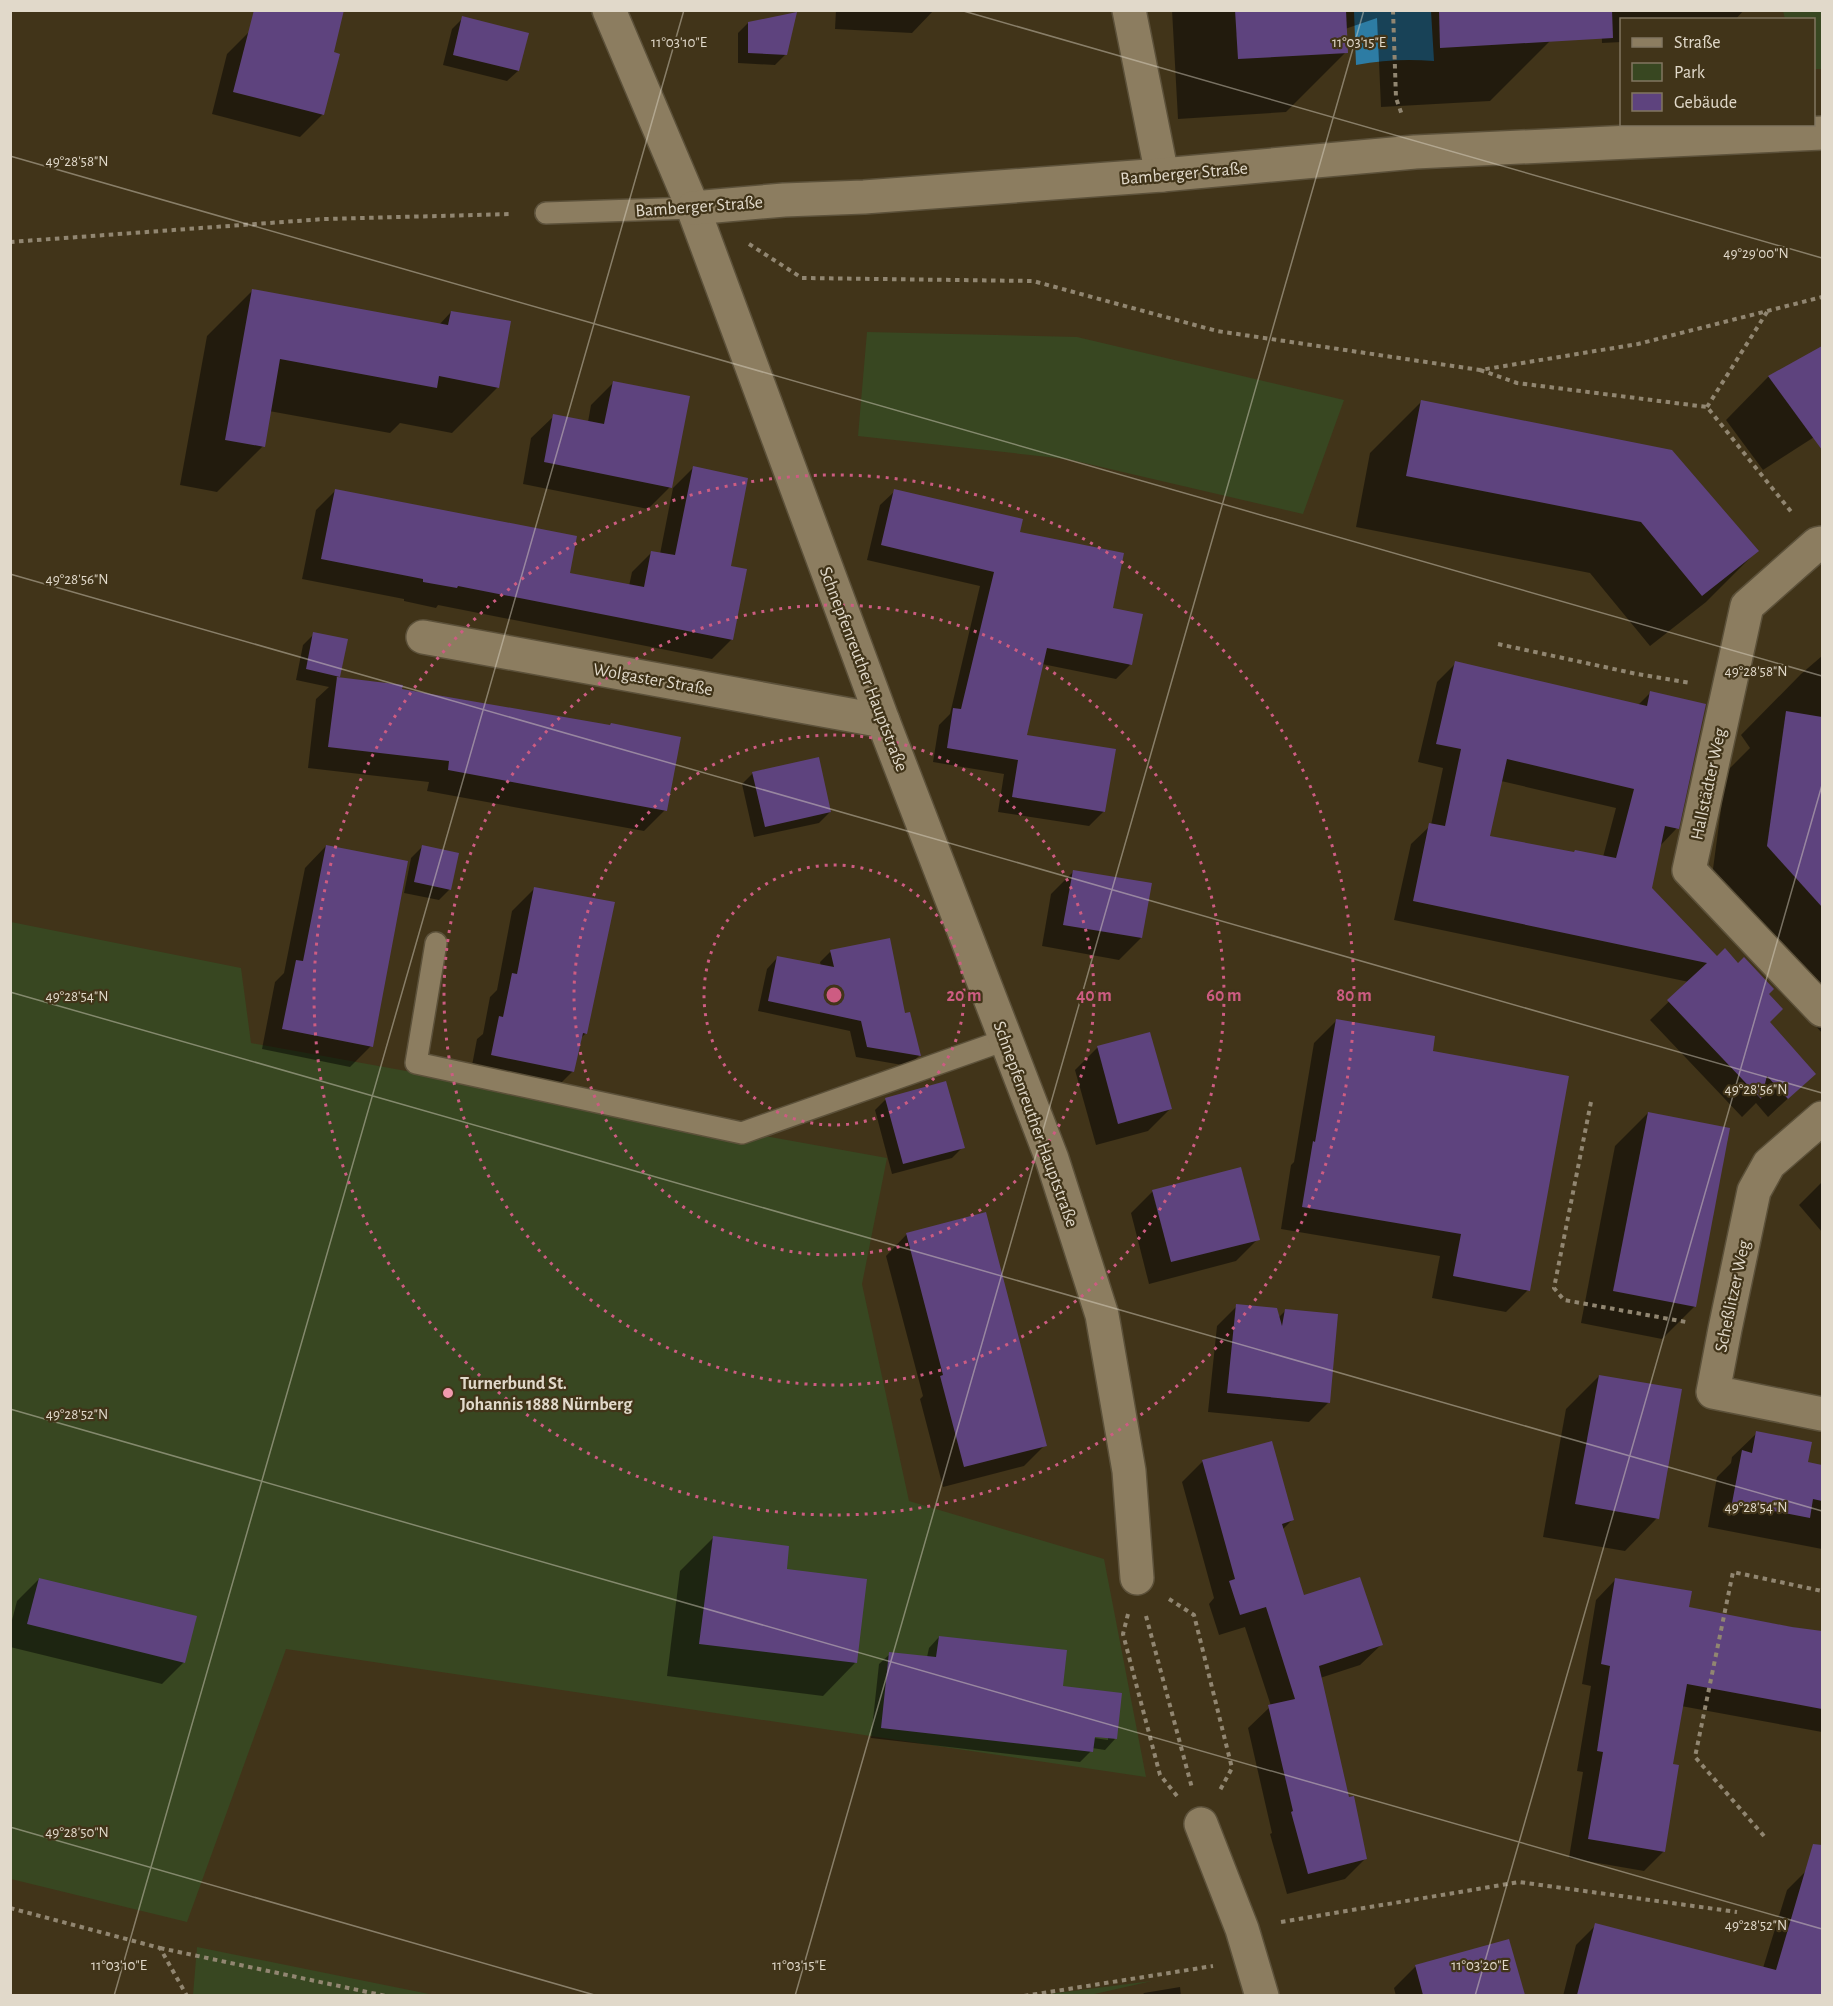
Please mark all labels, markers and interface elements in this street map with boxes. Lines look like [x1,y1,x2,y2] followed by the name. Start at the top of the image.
[1620,18,1815,126] legend
[1674,34,1720,52] text: Straße
[651,35,707,50] text: 11°03'10"E
[1332,35,1386,50] text: 11°03'15"E
[1674,64,1706,82] text: Park
[1674,94,1737,112] text: Gebäude
[46,154,108,169] text: 49°28'58"N
[1120,159,1249,189] street label: Bamberger Straße
[635,194,763,220] street label: Bamberger Straße
[1723,246,1789,261] text: 49°29'00"N
[816,565,910,774] street label: Schnepfenreuther Hauptstraße
[46,572,108,587] text: 49°28'56"N
[592,661,714,699] street label: Wolgaster Straße
[1725,664,1787,679] text: 49°28'58"N
[1688,726,1730,842] street label: Hallstädter Weg
[824,985,844,1005] centre of rings
[946,987,982,1005] text: 20 m
[1076,987,1112,1005] text: 40 m
[1206,987,1242,1005] text: 60 m
[1336,987,1372,1005] text: 80 m
[45,989,109,1004] text: 49°28'54"N
[989,1019,1081,1230] street label: Schnepfenreuther Hauptstraße
[1725,1082,1787,1097] text: 49°28'56"N
[1712,1238,1754,1354] street label: Scheßlitzer Weg
[460,1375,633,1414] place label: Turnerbund St. Johannis 1888 Nürnberg
[441,1386,455,1400] marker: Turnerbund St. Johannis 1888 Nürnberg
[46,1407,108,1422] text: 49°28'52"N
[1724,1500,1788,1515] text: 49°28'54"N
[45,1825,109,1840] text: 49°28'50"N
[1725,1918,1787,1933] text: 49°28'52"N
[91,1958,147,1973] text: 11°03'10"E
[772,1958,826,1973] text: 11°03'15"E
[1451,1958,1509,1973] text: 11°03'20"E

